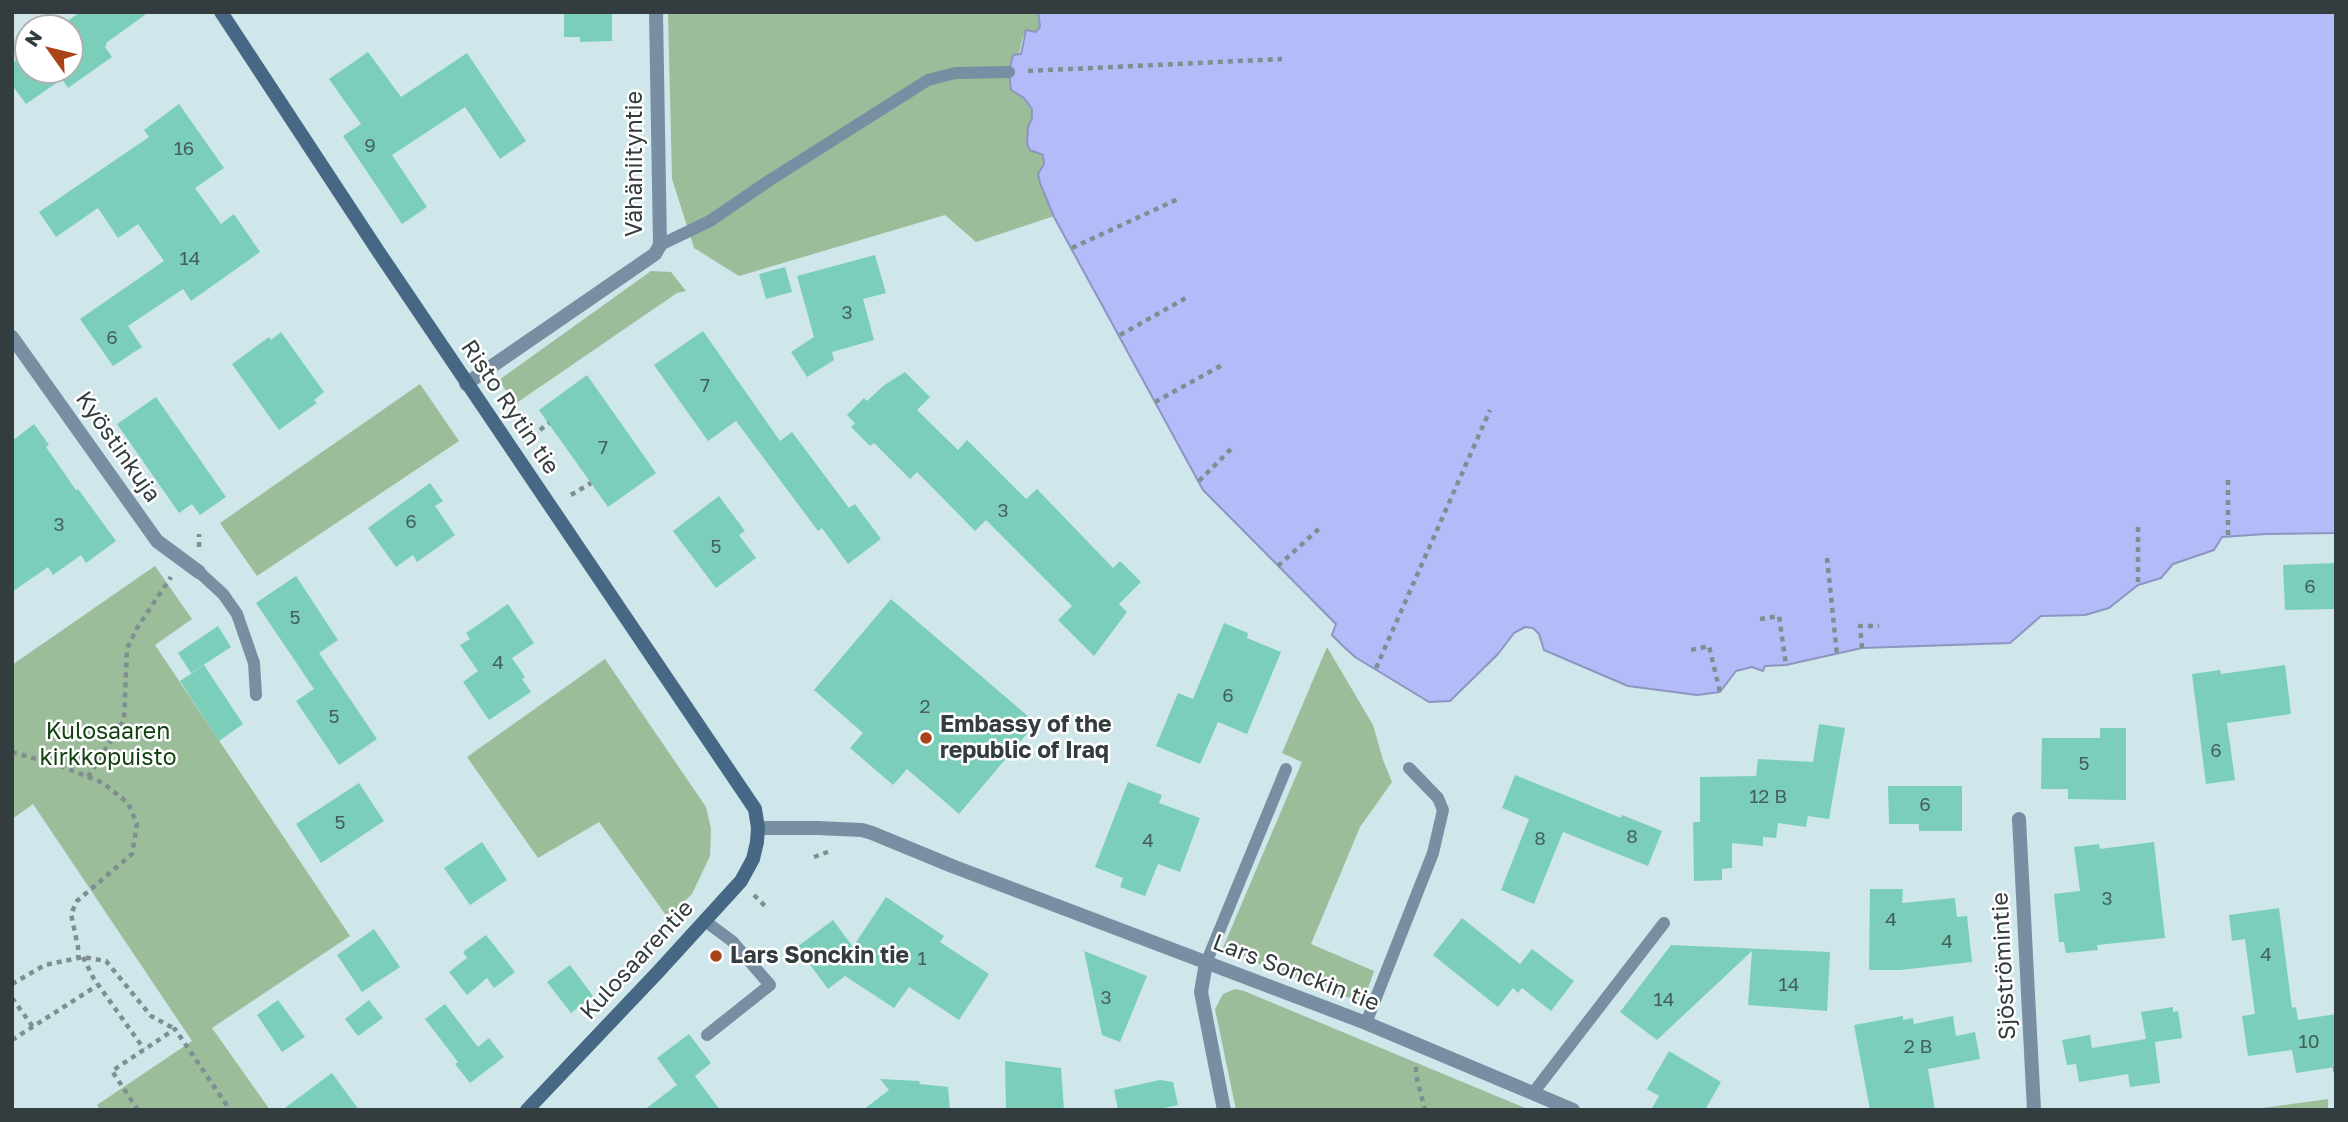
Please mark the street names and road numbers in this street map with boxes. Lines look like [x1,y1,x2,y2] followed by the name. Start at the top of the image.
[621,91,649,237] street label: Vähäniityntie
[455,335,565,479] street label: Risto Rytin tie
[70,386,166,508] street label: Kyöstinkuja
[1986,892,2022,1040] street label: Sjöströmintie
[575,895,699,1025] street label: Kulosaarentie
[1209,929,1383,1017] street label: Lars Sonckin tie

